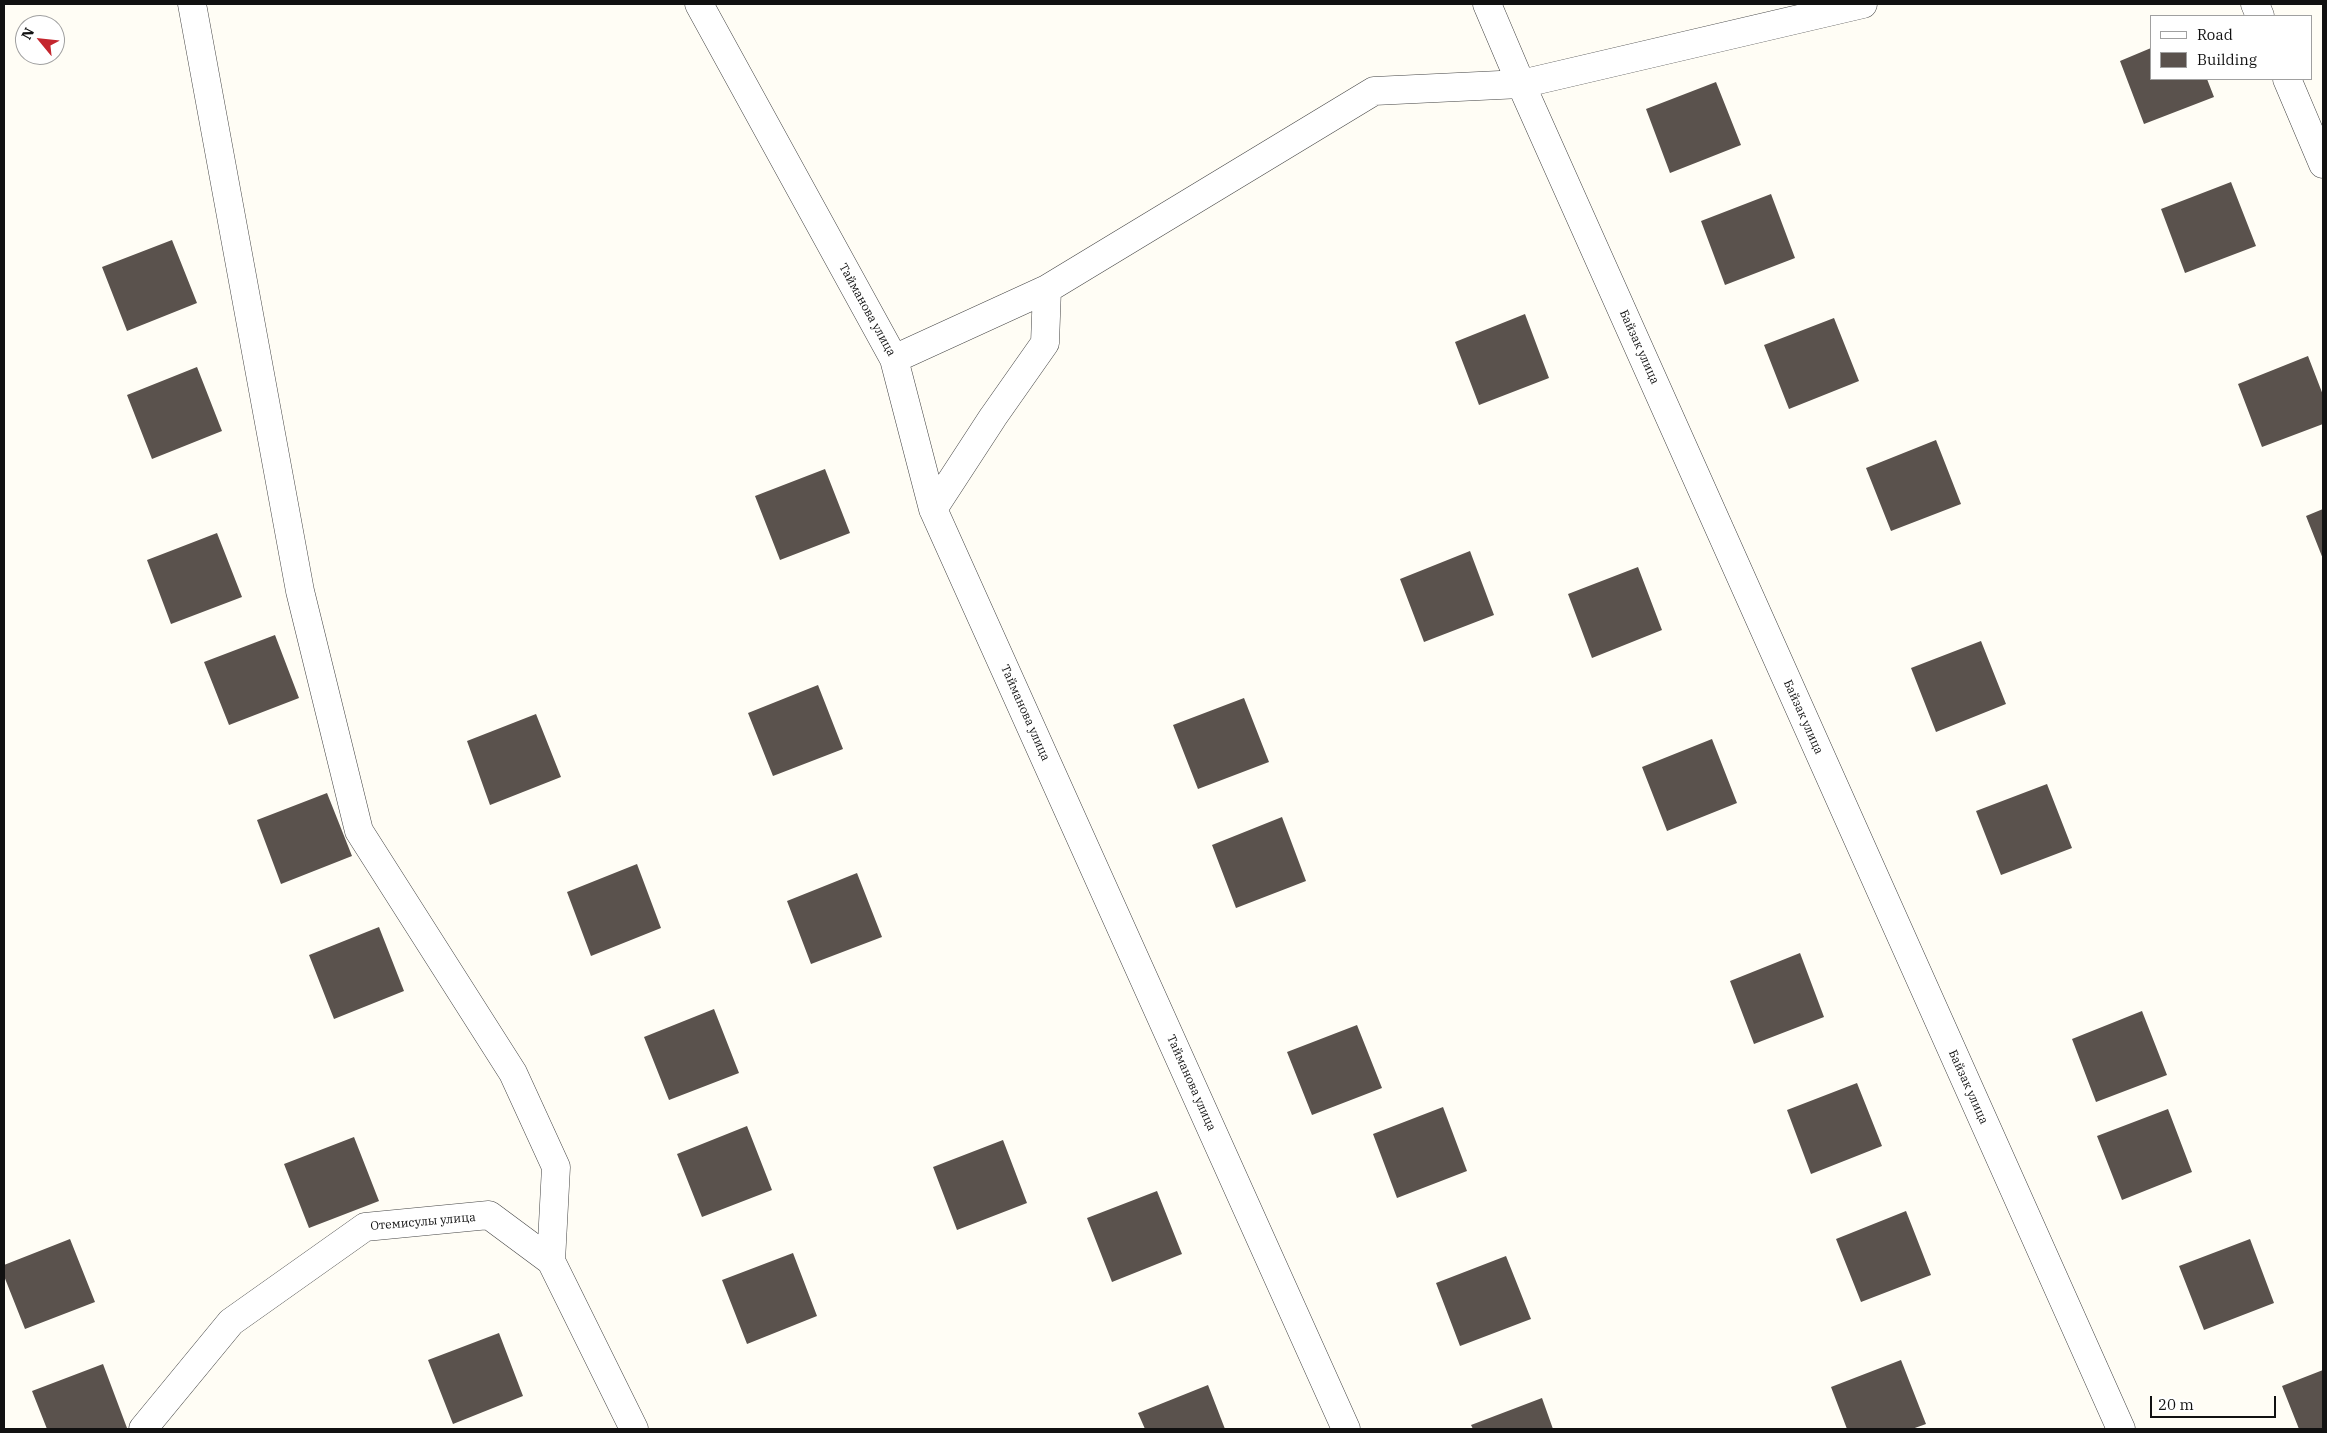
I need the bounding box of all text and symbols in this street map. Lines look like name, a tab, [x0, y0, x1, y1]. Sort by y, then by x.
north arrow	[15, 15, 65, 65]
legend	[2150, 15, 2312, 80]
text: N	[17, 24, 38, 43]
text: Road	[2197, 25, 2233, 44]
text: Building	[2197, 50, 2257, 69]
street label: Тайманова улица	[836, 261, 898, 359]
street label: Байзак улица	[1616, 308, 1662, 386]
street label: Тайманова улица	[997, 663, 1053, 763]
street label: Байзак улица	[1780, 678, 1826, 756]
street label: Тайманова улица	[1163, 1033, 1219, 1133]
street label: Байзак улица	[1945, 1048, 1991, 1126]
street label: Отемисулы улица	[370, 1210, 476, 1234]
scale bar	[2152, 1386, 2278, 1418]
text: 20 m	[2158, 1395, 2194, 1414]

